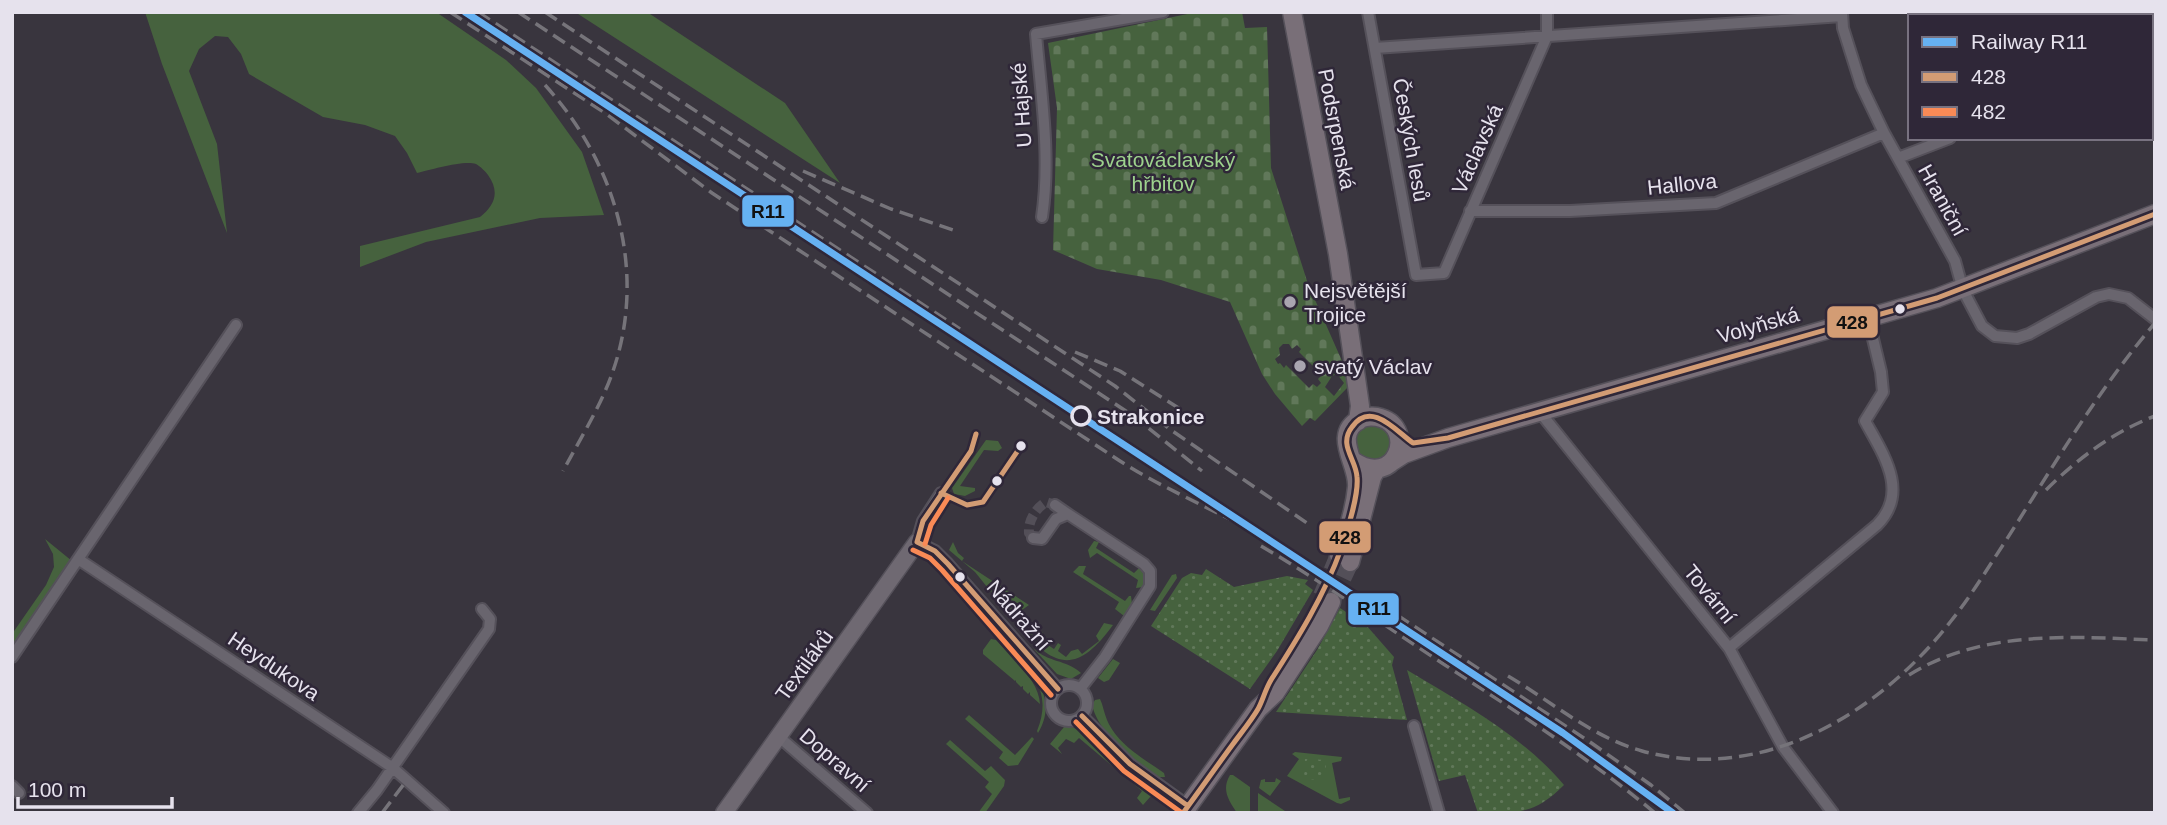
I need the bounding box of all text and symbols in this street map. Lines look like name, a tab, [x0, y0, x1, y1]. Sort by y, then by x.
legend	[1908, 14, 2153, 140]
text: Railway R11	[1971, 30, 2087, 53]
street label: U Hajské	[1007, 62, 1035, 148]
text: 428	[1971, 65, 2006, 88]
street label: Podsrpenská	[1314, 67, 1360, 192]
street label: Českých lesů	[1389, 77, 1433, 203]
street label: Václavská	[1447, 100, 1507, 197]
text: 482	[1971, 100, 2006, 123]
park label: Svatováclavský hřbitov	[1091, 148, 1236, 195]
street label: Hraniční	[1914, 160, 1972, 240]
street label: Hallova	[1646, 169, 1718, 199]
line badge: R11	[741, 194, 795, 228]
text: R11	[751, 201, 785, 222]
place label: Nejsvětější Trojice	[1304, 279, 1407, 326]
marker: Nejsvětější Trojice	[1282, 294, 1298, 310]
street label: Volyňská	[1714, 302, 1802, 348]
unlabelled marker	[1893, 302, 1907, 316]
line badge: 428	[1826, 305, 1879, 339]
text: 428	[1836, 312, 1868, 333]
place label: svatý Václav	[1314, 355, 1432, 378]
marker: svatý Václav	[1292, 358, 1308, 374]
place label: Strakonice	[1097, 405, 1204, 428]
marker: Strakonice	[1071, 406, 1091, 426]
unlabelled marker	[1014, 439, 1028, 453]
unlabelled marker	[990, 474, 1004, 488]
line badge: 428	[1318, 520, 1372, 554]
text: 428	[1329, 527, 1361, 548]
street label: Tovární	[1679, 560, 1741, 628]
unlabelled marker	[953, 570, 967, 584]
street label: Nádražní	[982, 575, 1056, 655]
line badge: R11	[1347, 592, 1400, 626]
text: R11	[1357, 598, 1391, 619]
street label: Textiláků	[771, 625, 837, 705]
street label: Heydukova	[224, 627, 324, 705]
street label: Dopravní	[795, 723, 875, 797]
scale bar	[18, 766, 172, 810]
text: 100 m	[28, 778, 86, 801]

